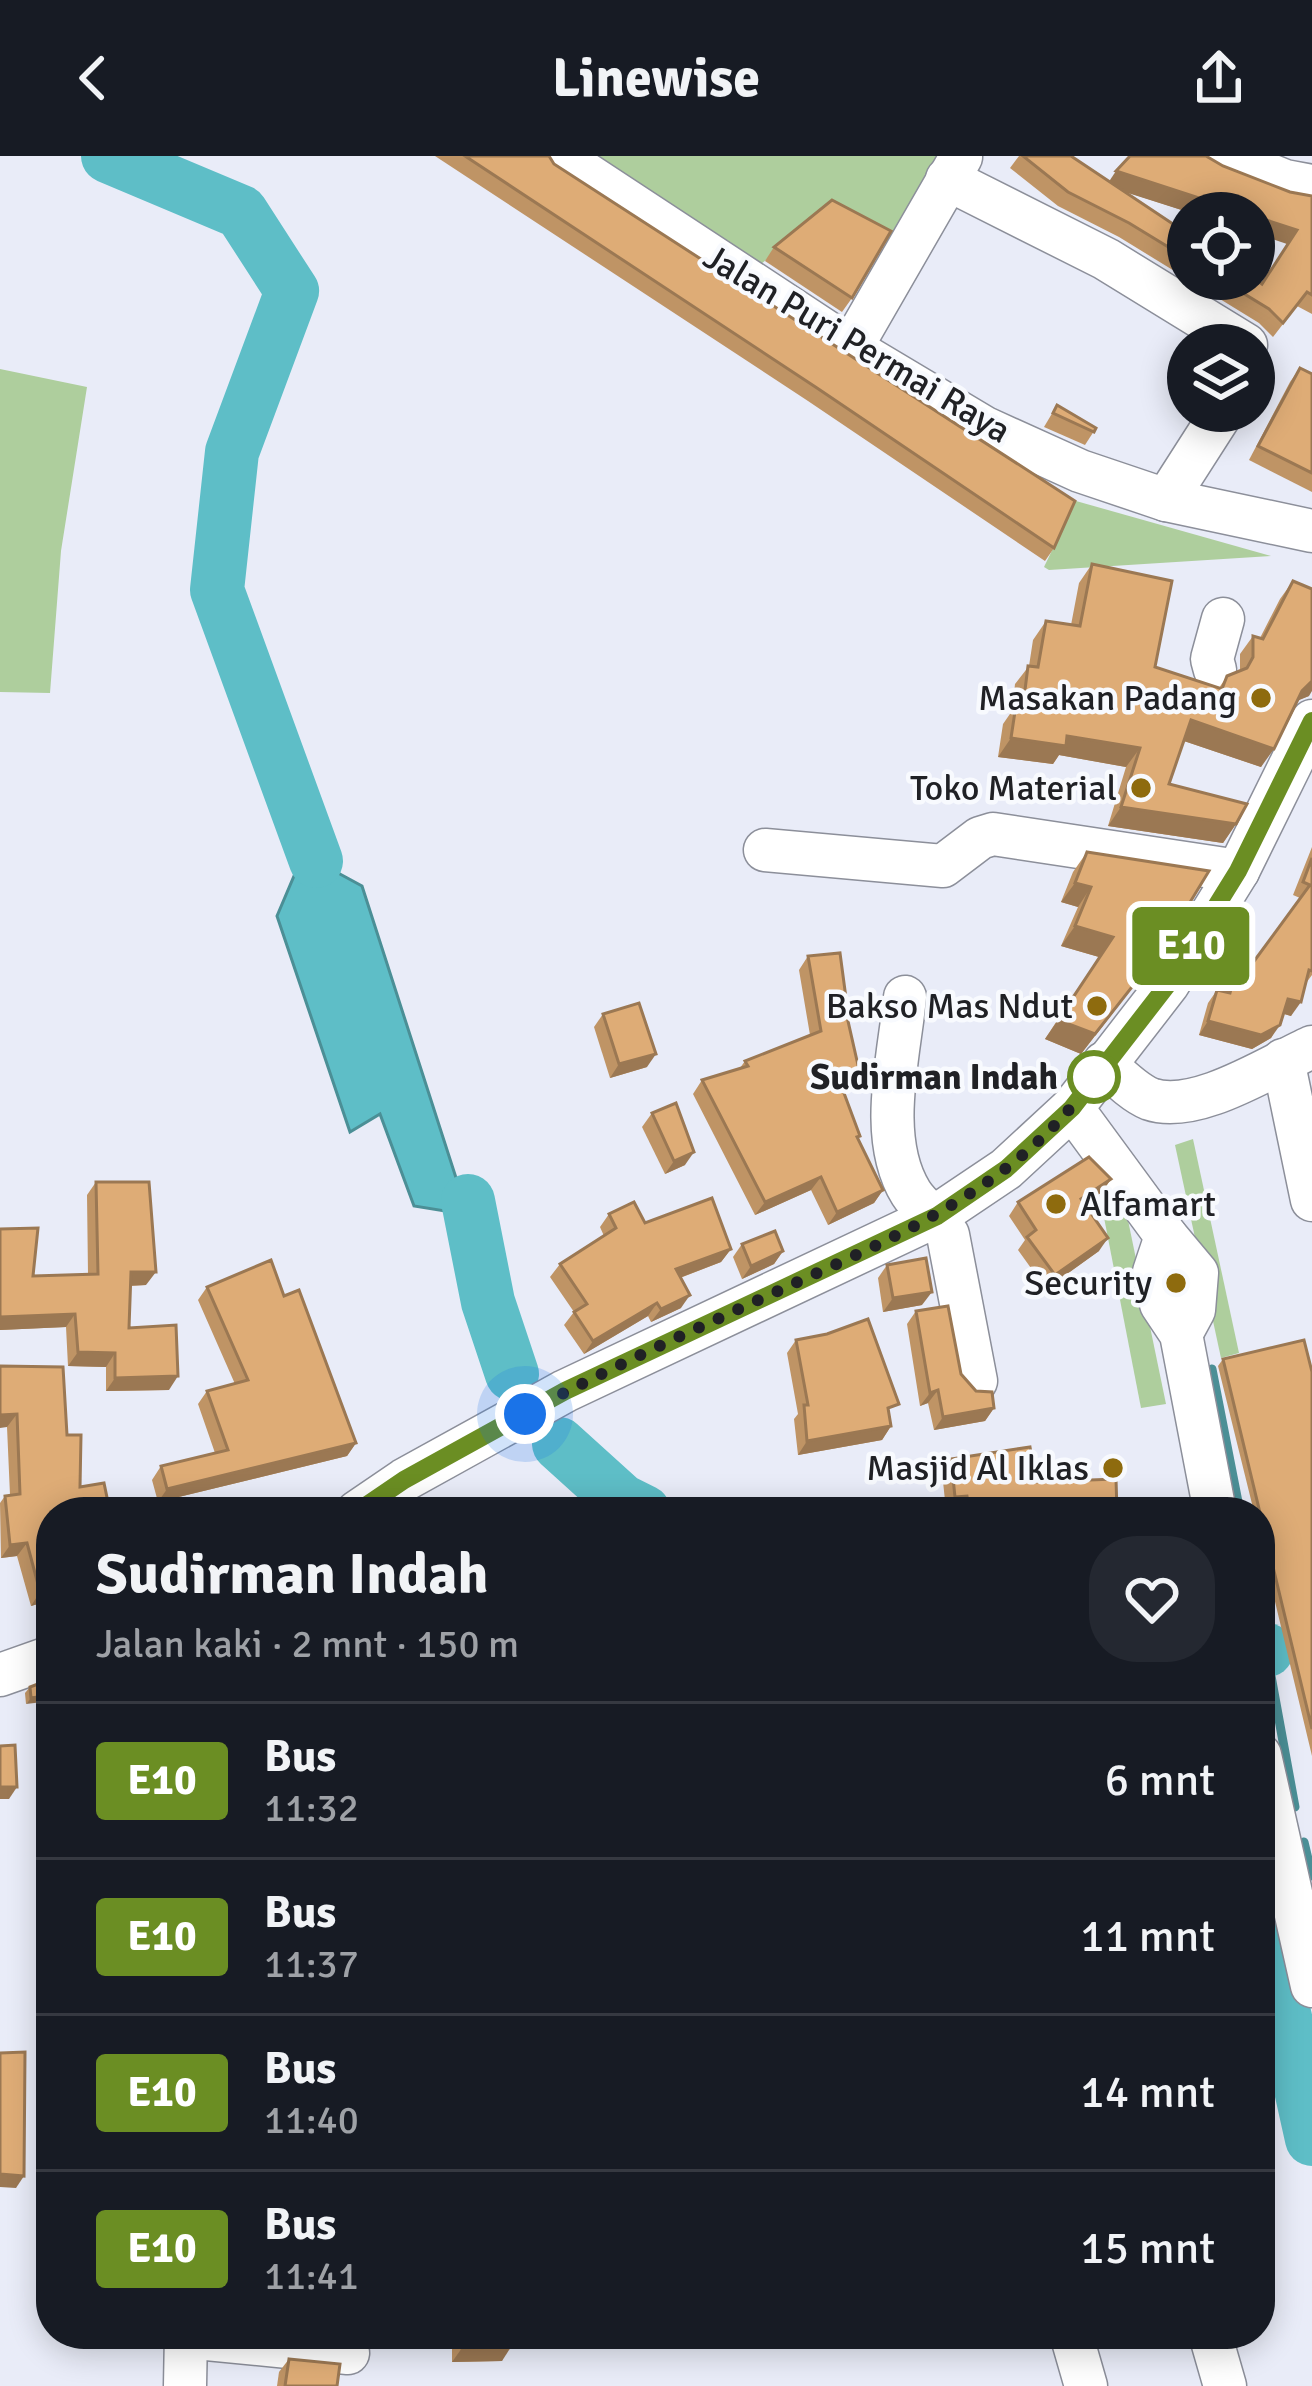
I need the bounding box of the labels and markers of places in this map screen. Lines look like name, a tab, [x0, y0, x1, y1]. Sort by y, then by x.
place label: Masakan Padang	[978, 676, 1237, 721]
marker: Masakan Padang	[1248, 685, 1274, 711]
place label: Toko Material	[910, 766, 1117, 811]
marker: Toko Material	[1128, 775, 1154, 801]
place label: Bakso Mas Ndut	[826, 984, 1073, 1029]
marker: Bakso Mas Ndut	[1084, 993, 1110, 1019]
marker: Sudirman Indah	[1069, 1052, 1119, 1102]
place label: Sudirman Indah	[810, 1055, 1058, 1100]
place label: Alfamart	[1080, 1182, 1216, 1227]
marker: Alfamart	[1043, 1191, 1069, 1217]
place label: Security	[1024, 1261, 1152, 1306]
marker: Security	[1163, 1270, 1189, 1296]
place label: Masjid Al Iklas	[866, 1446, 1089, 1491]
marker: Masjid Al Iklas	[1100, 1455, 1126, 1481]

